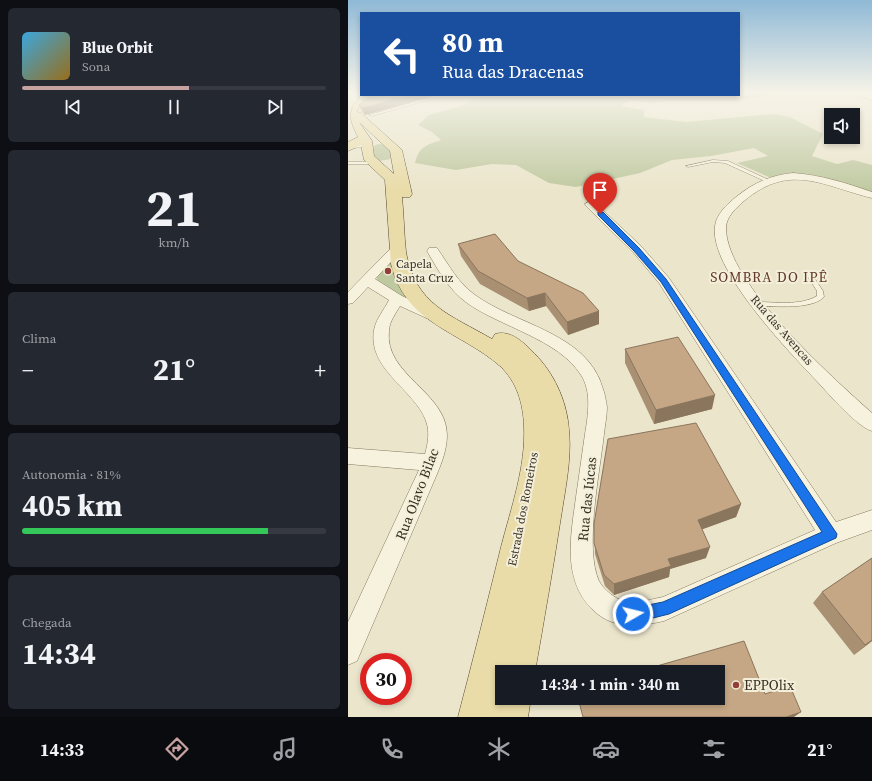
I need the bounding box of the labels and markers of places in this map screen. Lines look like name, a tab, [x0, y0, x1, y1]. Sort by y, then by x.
pin	[583, 173, 617, 214]
place label: Capela Santa Cruz	[396, 256, 454, 286]
marker: Capela Santa Cruz	[383, 266, 393, 276]
place label: EPPOlix	[744, 675, 795, 695]
marker: EPPOlix	[731, 680, 741, 690]

